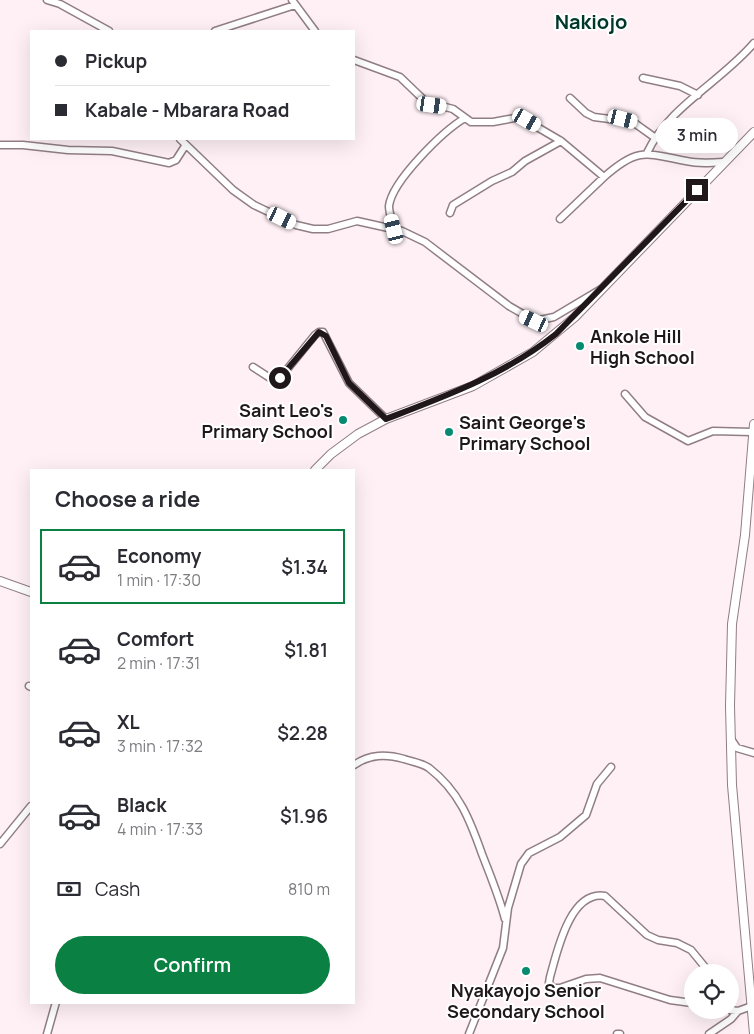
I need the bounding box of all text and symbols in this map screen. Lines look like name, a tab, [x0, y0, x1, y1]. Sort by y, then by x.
district label: Nakiojo	[555, 8, 627, 35]
text: Pickup	[85, 48, 147, 74]
car	[416, 95, 447, 115]
text: Kabale - Mbarara Road	[85, 97, 289, 123]
car	[510, 106, 543, 134]
car	[606, 108, 639, 130]
callout: 3 min	[656, 118, 738, 152]
text: 3 min	[677, 124, 717, 146]
route end	[686, 179, 708, 201]
car	[265, 205, 298, 231]
car	[383, 213, 404, 245]
car	[517, 308, 550, 334]
place label: Ankole Hill High School	[590, 324, 695, 369]
marker: Ankole Hill High School	[574, 340, 586, 352]
route start	[269, 367, 291, 389]
place label: Saint Leo's Primary School	[201, 398, 333, 443]
place label: Saint George's Primary School	[459, 410, 591, 455]
marker: Saint Leo's Primary School	[337, 414, 349, 426]
marker: Saint George's Primary School	[443, 426, 455, 438]
text: Choose a ride	[55, 484, 200, 514]
text: Economy	[117, 543, 201, 569]
icon: car	[57, 544, 102, 589]
text: $1.34	[281, 554, 328, 580]
text: 1 min · 17:30	[117, 569, 201, 591]
text: Comfort	[117, 626, 194, 652]
icon: car	[57, 627, 102, 672]
text: $1.81	[284, 637, 328, 663]
text: 2 min · 17:31	[117, 652, 200, 674]
text: XL	[117, 709, 140, 735]
icon: car	[57, 710, 102, 755]
text: $2.28	[277, 720, 328, 746]
text: 3 min · 17:32	[117, 735, 203, 757]
text: Black	[117, 792, 166, 818]
icon: car	[57, 793, 102, 838]
text: $1.96	[280, 803, 328, 829]
text: 4 min · 17:33	[117, 818, 203, 840]
icon: cash	[55, 875, 83, 903]
text: Cash	[95, 876, 140, 902]
text: 810 m	[288, 878, 330, 900]
button: Confirm	[55, 936, 330, 994]
map controls	[684, 964, 739, 1019]
button: locate	[684, 964, 739, 1019]
marker: Nyakayojo Senior Secondary School	[520, 965, 532, 977]
place label: Nyakayojo Senior Secondary School	[447, 978, 605, 1023]

